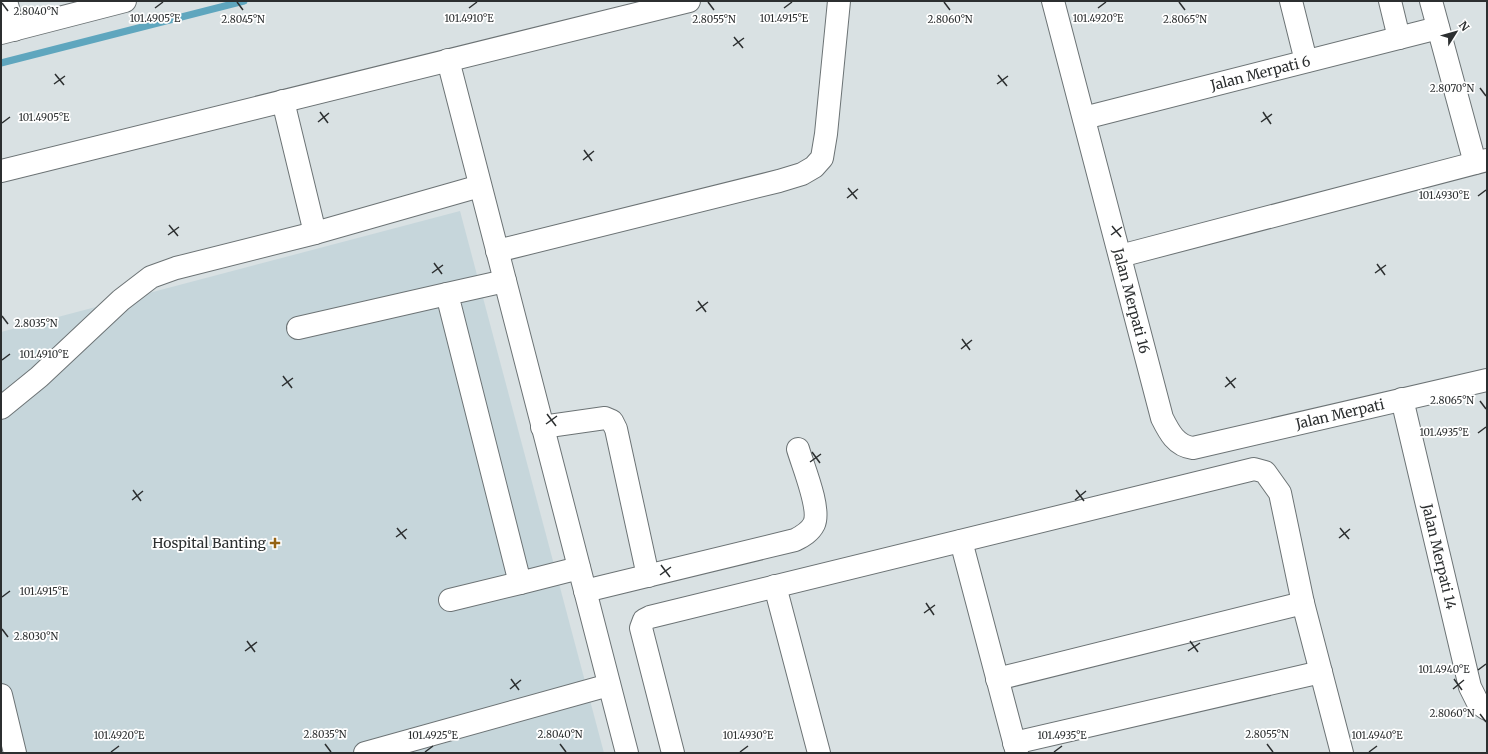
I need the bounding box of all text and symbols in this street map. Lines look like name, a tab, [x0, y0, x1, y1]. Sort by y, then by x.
text: 2.8040°N	[13, 5, 59, 18]
text: 101.4905°E	[130, 12, 181, 25]
text: 101.4910°E	[444, 12, 494, 25]
text: 101.4915°E	[760, 12, 809, 25]
text: 101.4920°E	[1073, 12, 1124, 25]
north arrow	[1436, 12, 1476, 52]
text: 2.8045°N	[221, 13, 265, 26]
text: 2.8055°N	[692, 13, 736, 26]
text: 2.8060°N	[927, 13, 973, 26]
text: 2.8065°N	[1163, 13, 1207, 26]
text: N	[1456, 18, 1472, 34]
street label: Jalan Merpati 6	[1208, 52, 1312, 95]
text: 2.8070°N	[1430, 82, 1474, 95]
text: 101.4905°E	[19, 111, 70, 124]
text: 101.4930°E	[1419, 189, 1470, 202]
street label: Jalan Merpati 16	[1109, 245, 1154, 356]
text: 2.8035°N	[14, 317, 58, 330]
text: 101.4910°E	[19, 348, 69, 361]
text: 2.8065°N	[1430, 394, 1474, 407]
street label: Jalan Merpati	[1293, 395, 1386, 433]
text: 101.4935°E	[1419, 426, 1469, 439]
street label: Jalan Merpati 14	[1418, 501, 1460, 612]
place label: Hospital Banting	[152, 534, 267, 552]
marker: Hospital Banting	[269, 537, 281, 549]
text: 101.4915°E	[20, 585, 69, 598]
text: 2.8030°N	[14, 630, 58, 643]
text: 101.4940°E	[1418, 663, 1470, 676]
text: 2.8060°N	[1429, 707, 1475, 720]
text: 2.8035°N	[303, 728, 347, 741]
text: 2.8040°N	[537, 728, 583, 741]
text: 2.8055°N	[1245, 728, 1289, 741]
text: 101.4920°E	[94, 729, 145, 742]
text: 101.4925°E	[408, 729, 459, 742]
text: 101.4930°E	[723, 729, 774, 742]
text: 101.4935°E	[1037, 729, 1087, 742]
text: 101.4940°E	[1351, 729, 1403, 742]

